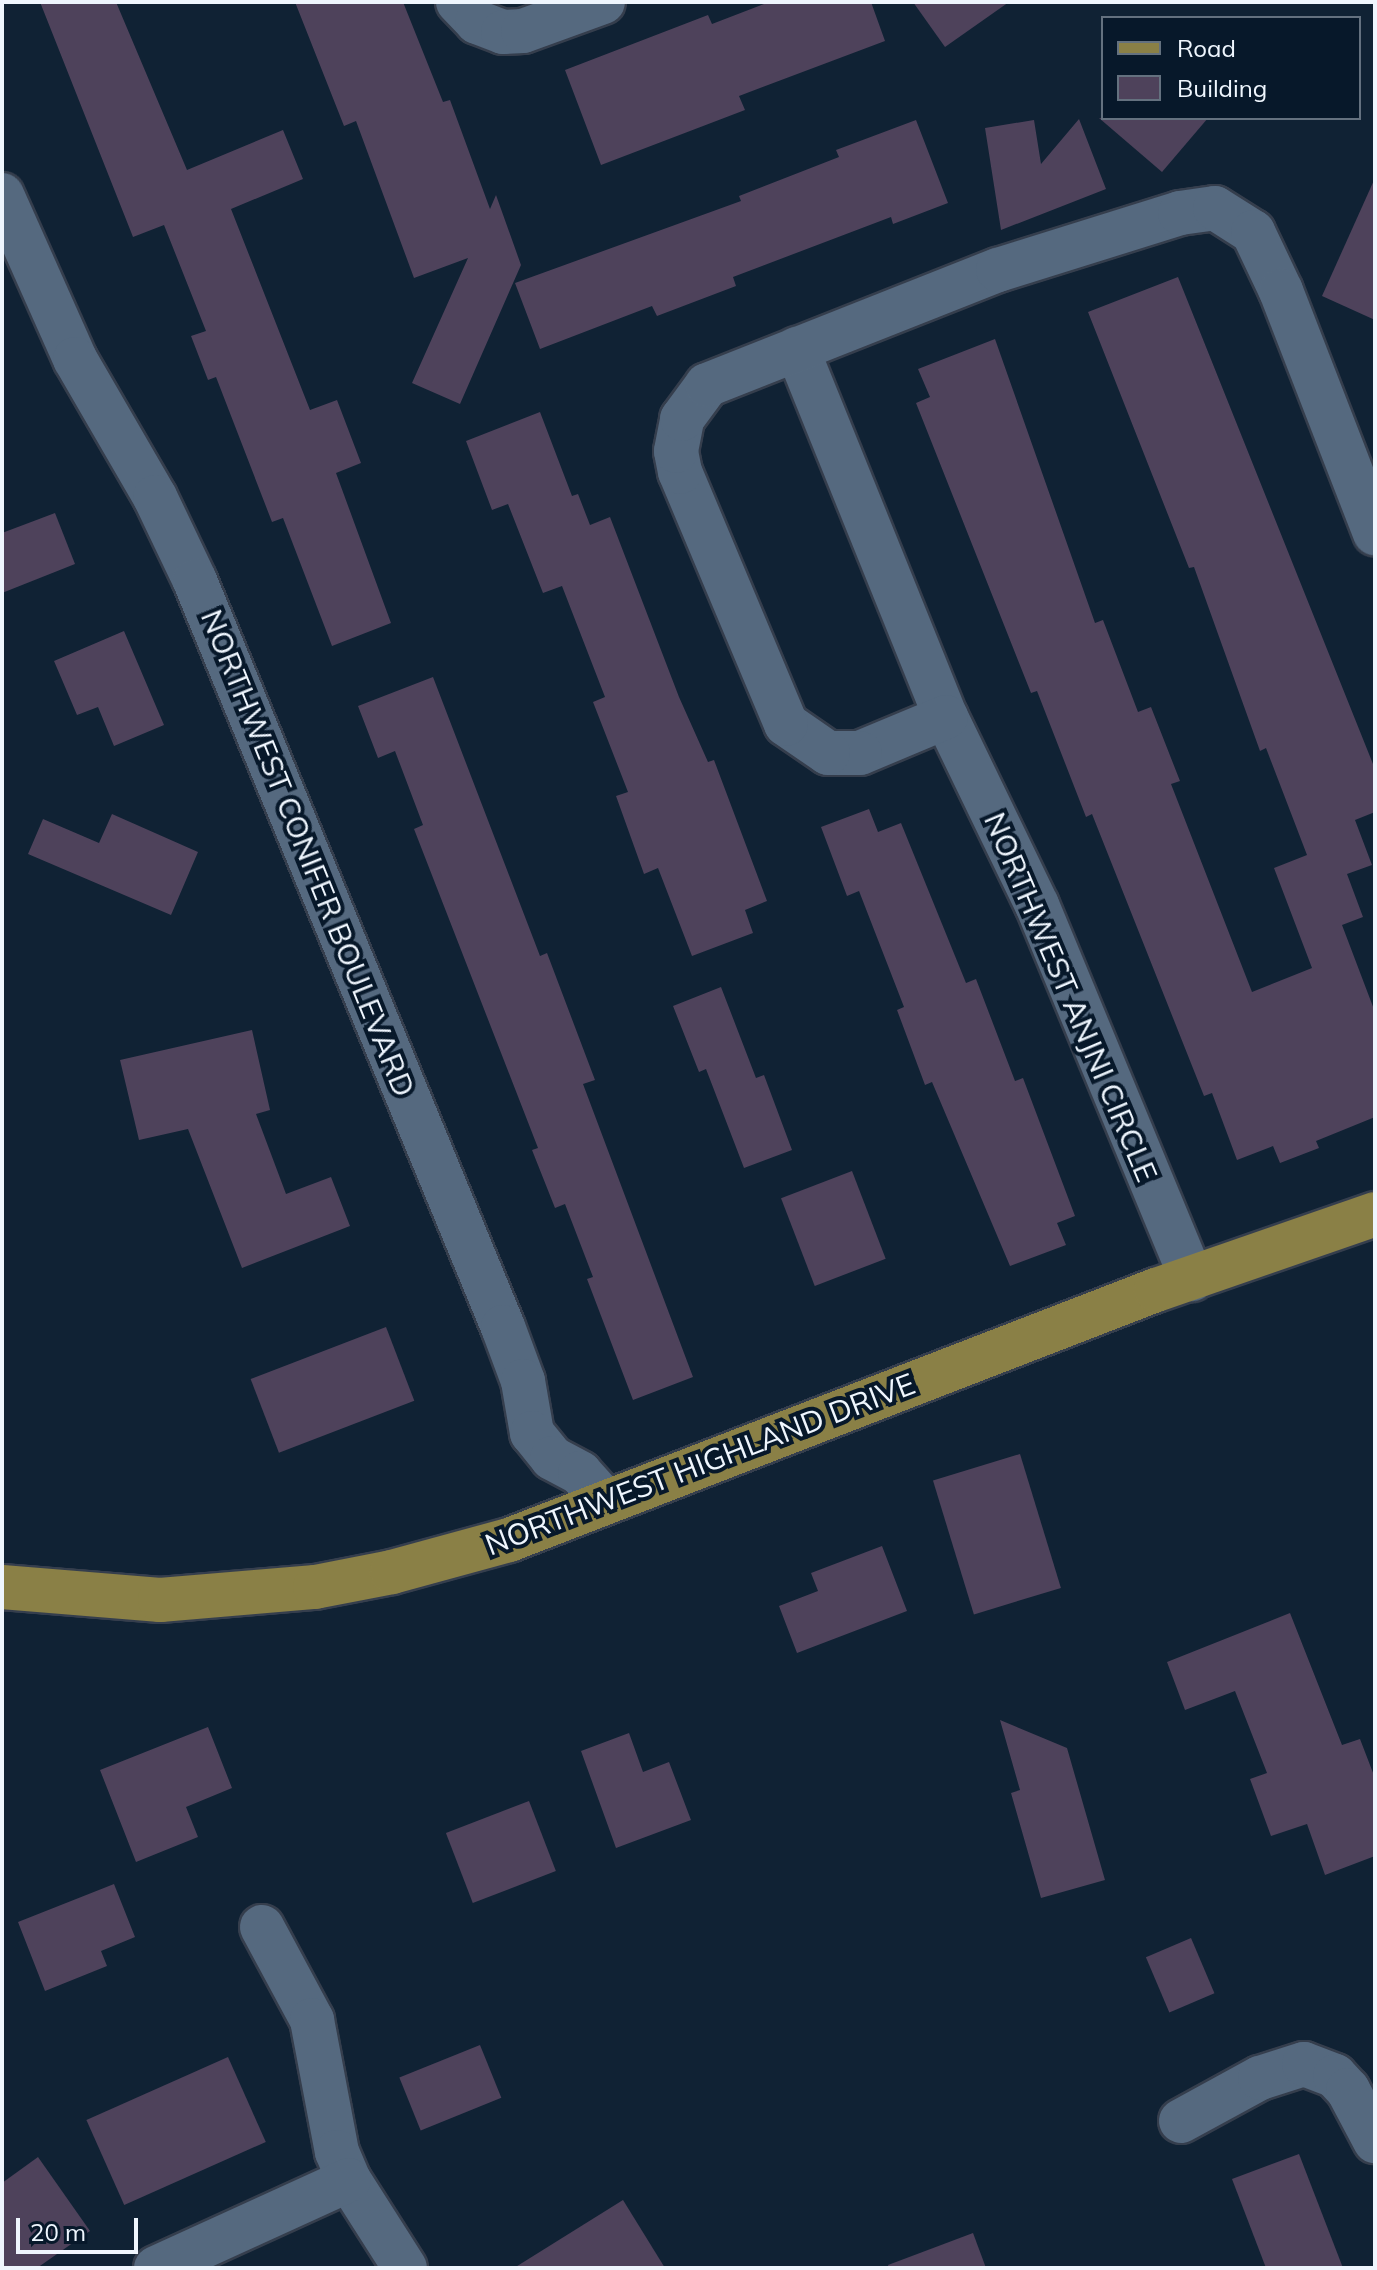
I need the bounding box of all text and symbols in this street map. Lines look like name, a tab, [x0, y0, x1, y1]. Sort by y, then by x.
legend	[1101, 16, 1361, 120]
text: Road	[1177, 33, 1236, 63]
text: Building	[1177, 73, 1267, 103]
street label: NORTHWEST CONIFER BOULEVARD	[194, 604, 422, 1102]
street label: NORTHWEST ANJNI CIRCLE	[977, 807, 1165, 1187]
street label: NORTHWEST HIGHLAND DRIVE	[480, 1365, 920, 1563]
scale bar	[20, 2202, 142, 2252]
text: 20 m	[30, 2217, 86, 2247]

